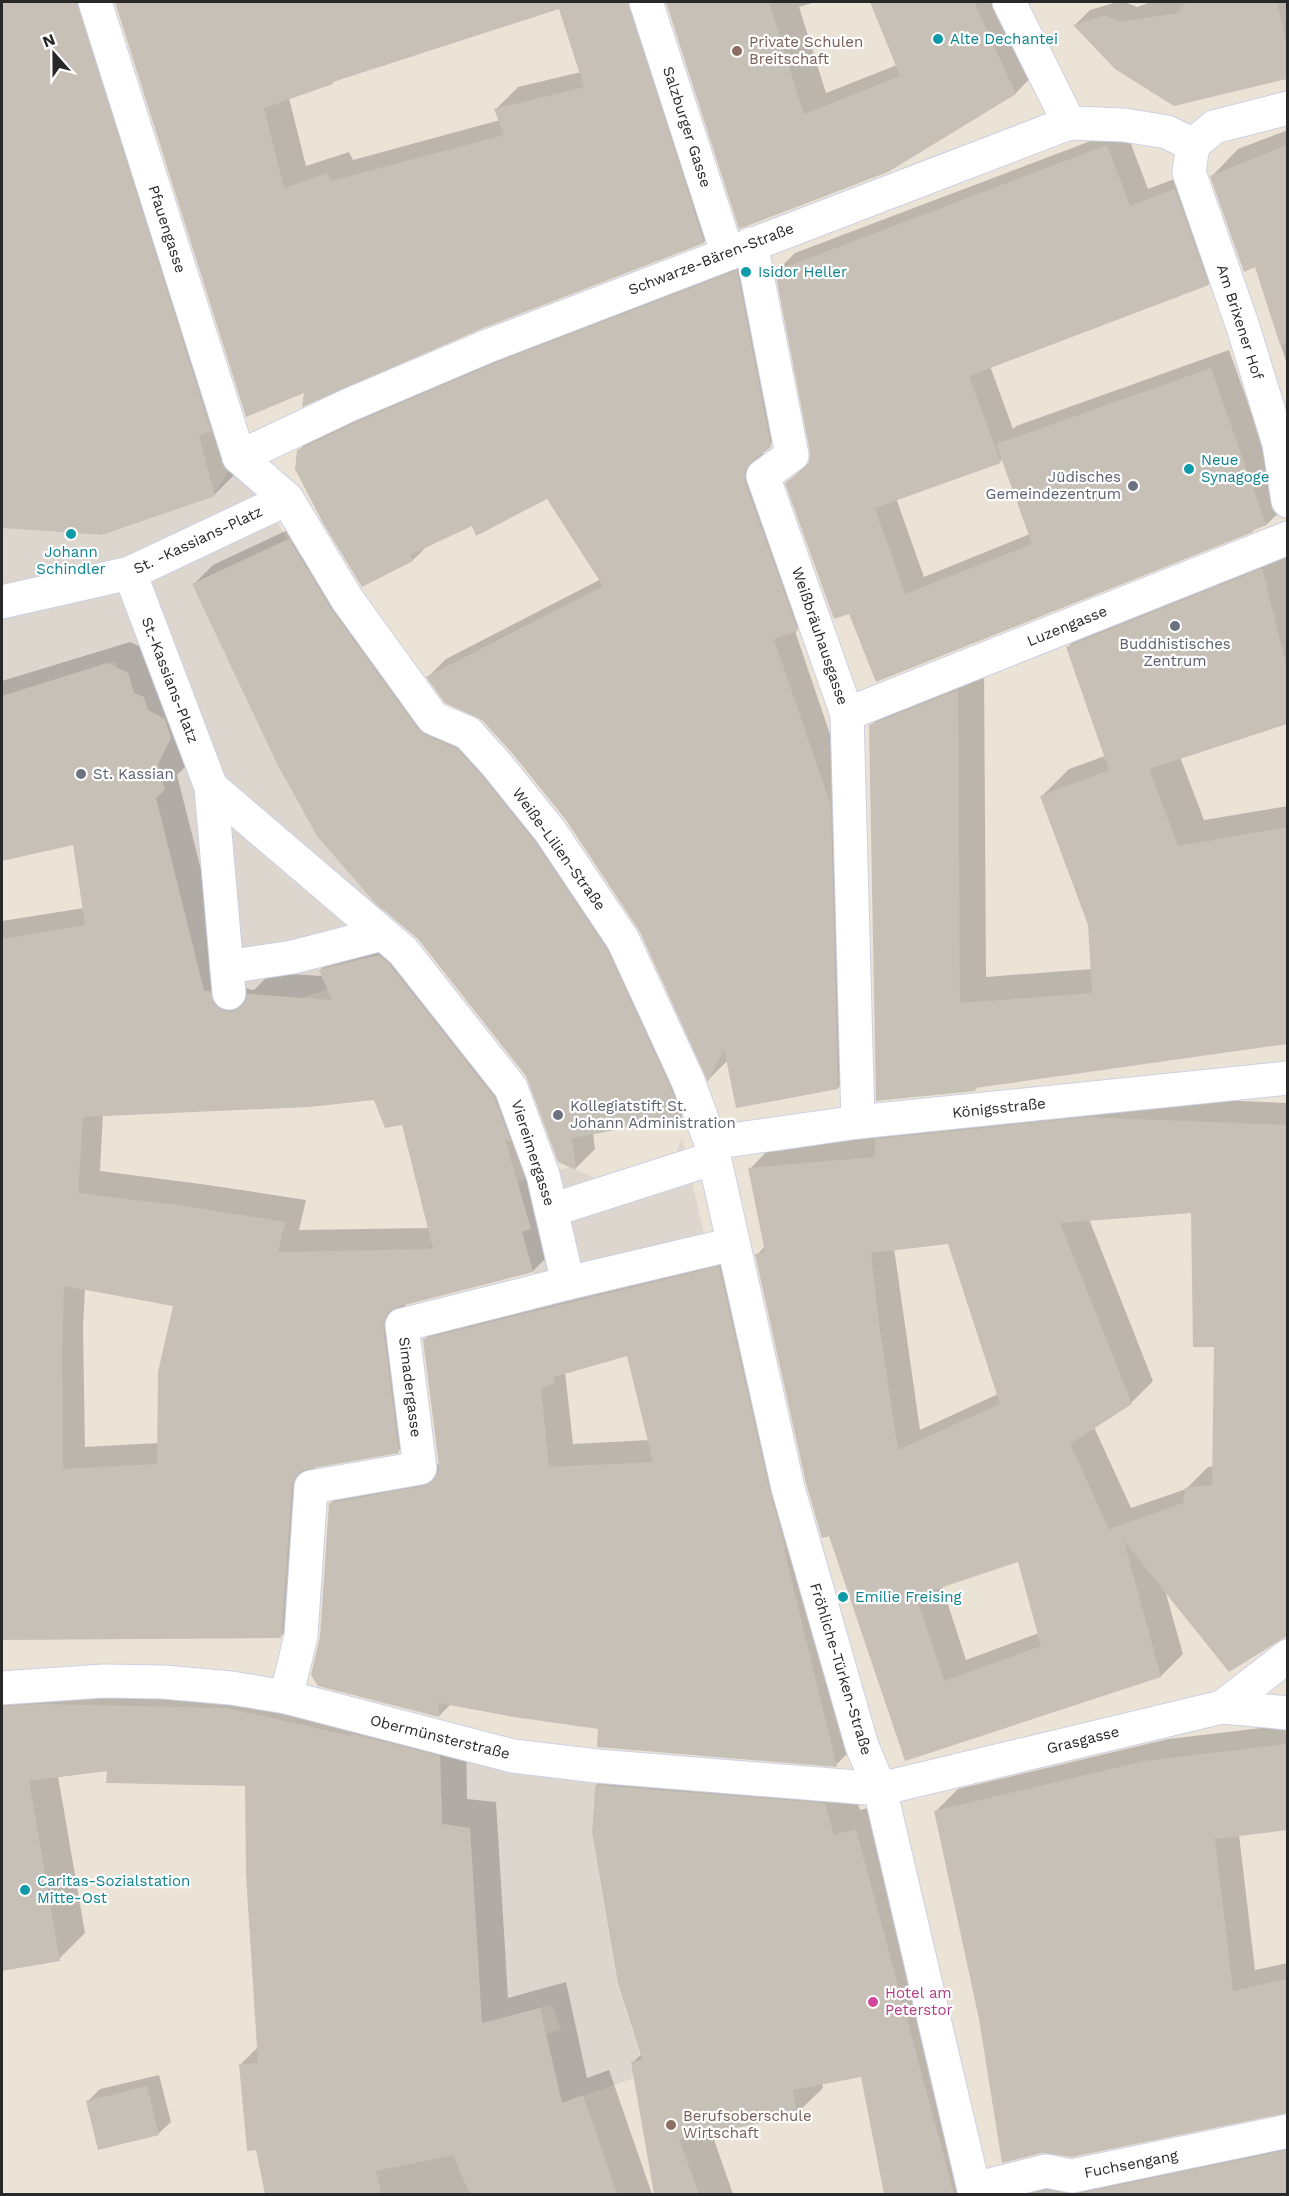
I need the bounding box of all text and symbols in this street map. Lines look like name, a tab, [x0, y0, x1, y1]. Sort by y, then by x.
north arrow	[24, 24, 84, 84]
text: N	[40, 29, 58, 51]
place label: Alte Dechantei	[950, 30, 1058, 48]
marker: Alte Dechantei	[931, 32, 945, 46]
place label: Private Schulen Breitschaft	[749, 33, 863, 68]
marker: Private Schulen Breitschaft	[730, 44, 744, 58]
street label: Salzburger Gasse	[659, 64, 715, 190]
street label: Pfauengasse	[144, 183, 190, 275]
street label: Schwarze-Bären-Straße	[626, 219, 796, 299]
street label: Am Brixener Hof	[1213, 262, 1267, 382]
place label: Isidor Heller	[758, 263, 847, 281]
marker: Isidor Heller	[739, 265, 753, 279]
place label: Neue Synagoge	[1201, 451, 1269, 486]
marker: Neue Synagoge	[1182, 462, 1196, 476]
place label: Jüdisches Gemeindezentrum	[986, 468, 1121, 503]
marker: Jüdisches Gemeindezentrum	[1126, 479, 1140, 493]
street label: St. -Kassians-Platz	[131, 502, 265, 578]
marker: Johann Schindler	[64, 527, 78, 541]
place label: Johann Schindler	[36, 543, 106, 578]
street label: Weißbräuhausgasse	[788, 565, 852, 707]
street label: Luzengasse	[1024, 602, 1110, 650]
street label: St.-Kassians-Platz	[138, 614, 202, 746]
marker: Buddhistisches Zentrum	[1168, 619, 1182, 633]
place label: Buddhistisches Zentrum	[1119, 635, 1231, 670]
place label: St. Kassian	[93, 765, 174, 783]
marker: St. Kassian	[74, 767, 88, 781]
street label: Weiße-Lilien-Straße	[508, 784, 610, 914]
street label: Königsstraße	[951, 1094, 1047, 1122]
place label: Kollegiatstift St. Johann Administration	[570, 1097, 736, 1132]
street label: Viereimergasse	[507, 1098, 559, 1208]
marker: Kollegiatstift St. Johann Administration	[551, 1108, 565, 1122]
street label: Simadergasse	[395, 1336, 425, 1438]
street label: Fröhliche-Türken-Straße	[806, 1581, 876, 1757]
place label: Emilie Freising	[855, 1588, 961, 1606]
marker: Emilie Freising	[836, 1590, 850, 1604]
street label: Obermünsterstraße	[368, 1711, 512, 1763]
street label: Grasgasse	[1045, 1722, 1121, 1758]
place label: Caritas-Sozialstation Mitte-Ost	[37, 1872, 190, 1907]
marker: Caritas-Sozialstation Mitte-Ost	[18, 1883, 32, 1897]
place label: Hotel am Peterstor	[885, 1984, 953, 2019]
marker: Hotel am Peterstor	[866, 1995, 880, 2009]
place label: Berufsoberschule Wirtschaft	[683, 2107, 812, 2142]
marker: Berufsoberschule Wirtschaft	[664, 2118, 678, 2132]
street label: Fuchsengang	[1083, 2146, 1179, 2182]

